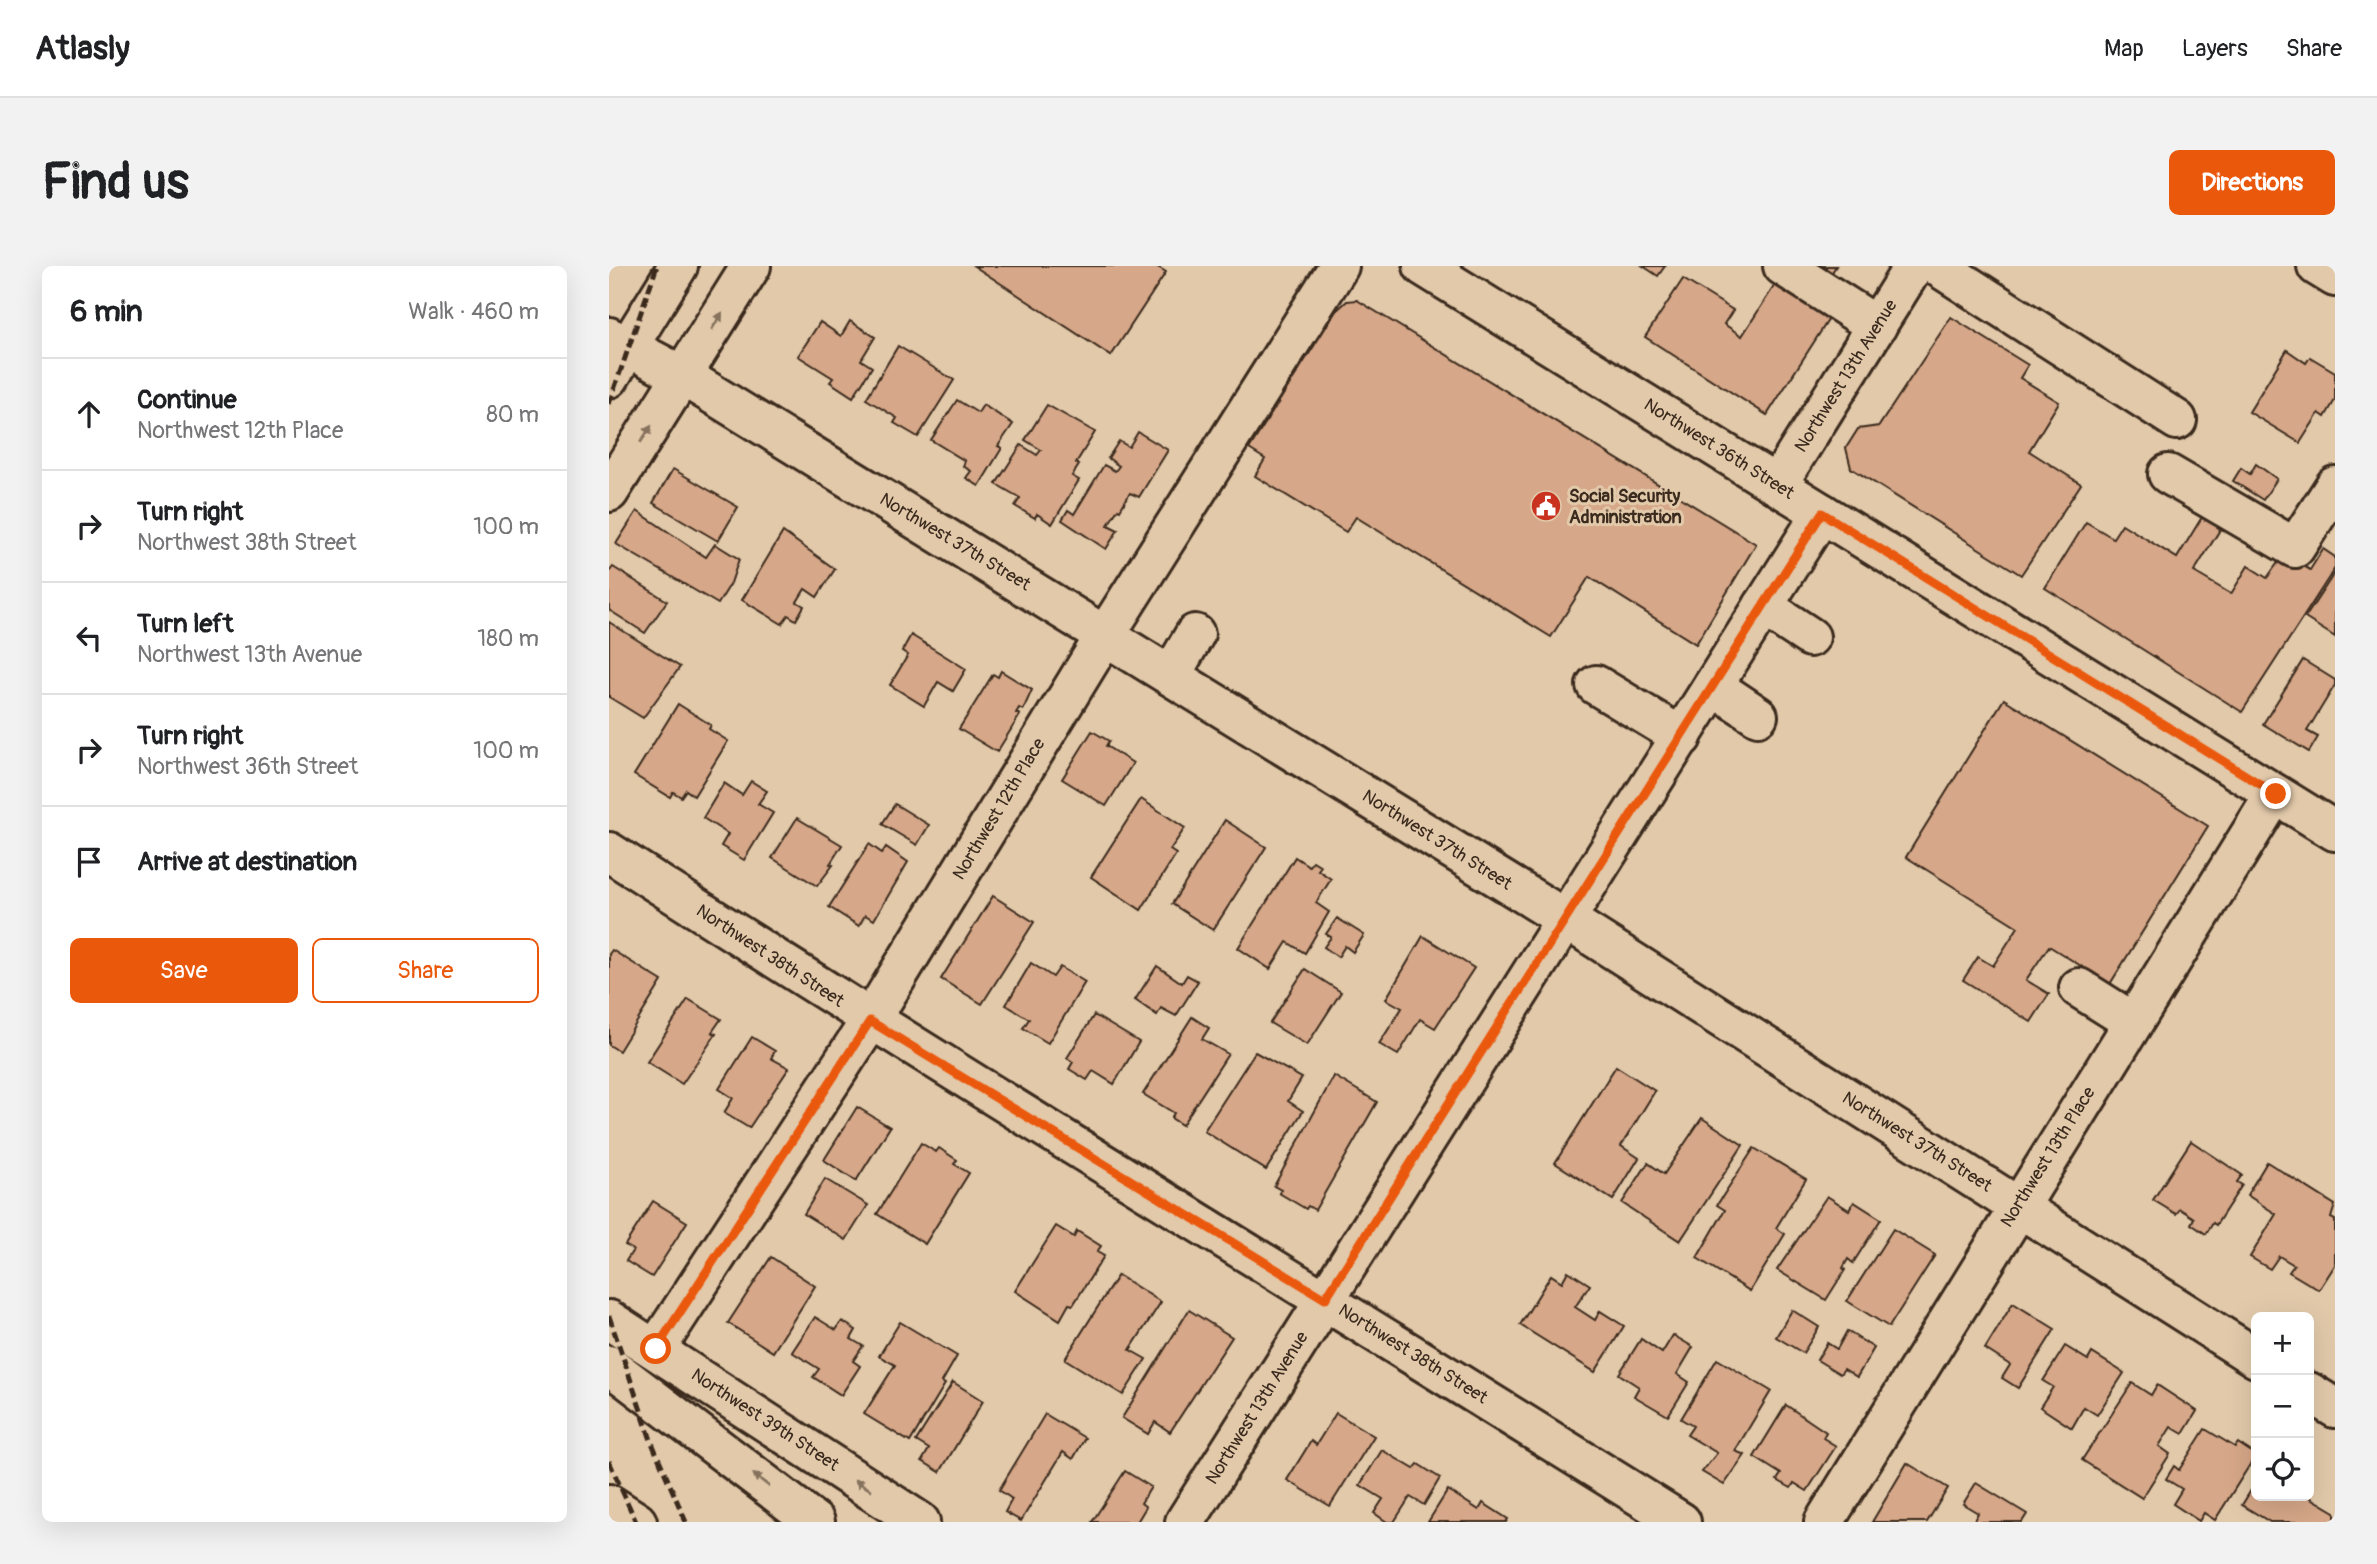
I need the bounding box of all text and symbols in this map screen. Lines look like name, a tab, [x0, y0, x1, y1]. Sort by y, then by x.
text: Atlasly	[35, 28, 130, 69]
text: Map	[2104, 34, 2144, 63]
text: Layers	[2182, 34, 2248, 63]
text: Share	[2286, 34, 2342, 63]
button: Directions	[2169, 150, 2335, 215]
text: Find us	[42, 152, 189, 213]
text: 6 min	[70, 293, 143, 330]
street label: Northwest 13th Avenue	[1790, 295, 1903, 457]
text: Walk · 460 m	[408, 297, 539, 326]
one-way arrow	[710, 312, 723, 331]
text: Continue	[137, 384, 237, 416]
street label: Northwest 36th Street	[1639, 393, 1799, 505]
icon: ahead	[70, 395, 108, 433]
text: 80 m	[486, 400, 539, 429]
text: Northwest 12th Place	[137, 416, 343, 445]
one-way arrow	[639, 425, 652, 444]
place label: Social Security Administration	[1569, 485, 1682, 529]
street label: Northwest 37th Street	[875, 488, 1035, 597]
public building icon: Social Security Administration	[1529, 489, 1563, 523]
text: Turn right	[137, 496, 243, 528]
icon: right	[70, 507, 108, 545]
text: 100 m	[473, 512, 539, 541]
text: Northwest 38th Street	[137, 528, 356, 557]
text: Turn left	[137, 608, 233, 640]
icon: left	[70, 619, 108, 657]
text: 180 m	[477, 624, 539, 653]
text: Northwest 13th Avenue	[137, 640, 362, 669]
text: Turn right	[137, 720, 243, 752]
icon: right	[70, 731, 108, 769]
street label: Northwest 12th Place	[948, 734, 1051, 884]
text: 100 m	[473, 736, 539, 765]
text: Northwest 36th Street	[137, 752, 358, 781]
route end	[2260, 778, 2291, 809]
street label: Northwest 37th Street	[1358, 785, 1517, 896]
icon: arrive	[70, 843, 108, 881]
text: Arrive at destination	[137, 846, 357, 878]
street label: Northwest 38th Street	[692, 900, 849, 1013]
button: Save	[70, 938, 298, 1003]
button: Share	[312, 938, 539, 1003]
street label: Northwest 13th Place	[1995, 1082, 2101, 1232]
street label: Northwest 37th Street	[1838, 1087, 1997, 1198]
street label: Northwest 38th Street	[1334, 1299, 1493, 1410]
map controls	[2251, 1312, 2314, 1501]
button: +	[2251, 1312, 2314, 1375]
street label: Northwest 13th Avenue	[1201, 1327, 1314, 1489]
route start	[640, 1333, 671, 1364]
street label: Northwest 39th Street	[687, 1364, 844, 1477]
button: −	[2251, 1375, 2314, 1438]
button: locate	[2251, 1438, 2314, 1501]
one-way arrow	[753, 1473, 771, 1488]
one-way arrow	[853, 1478, 872, 1491]

